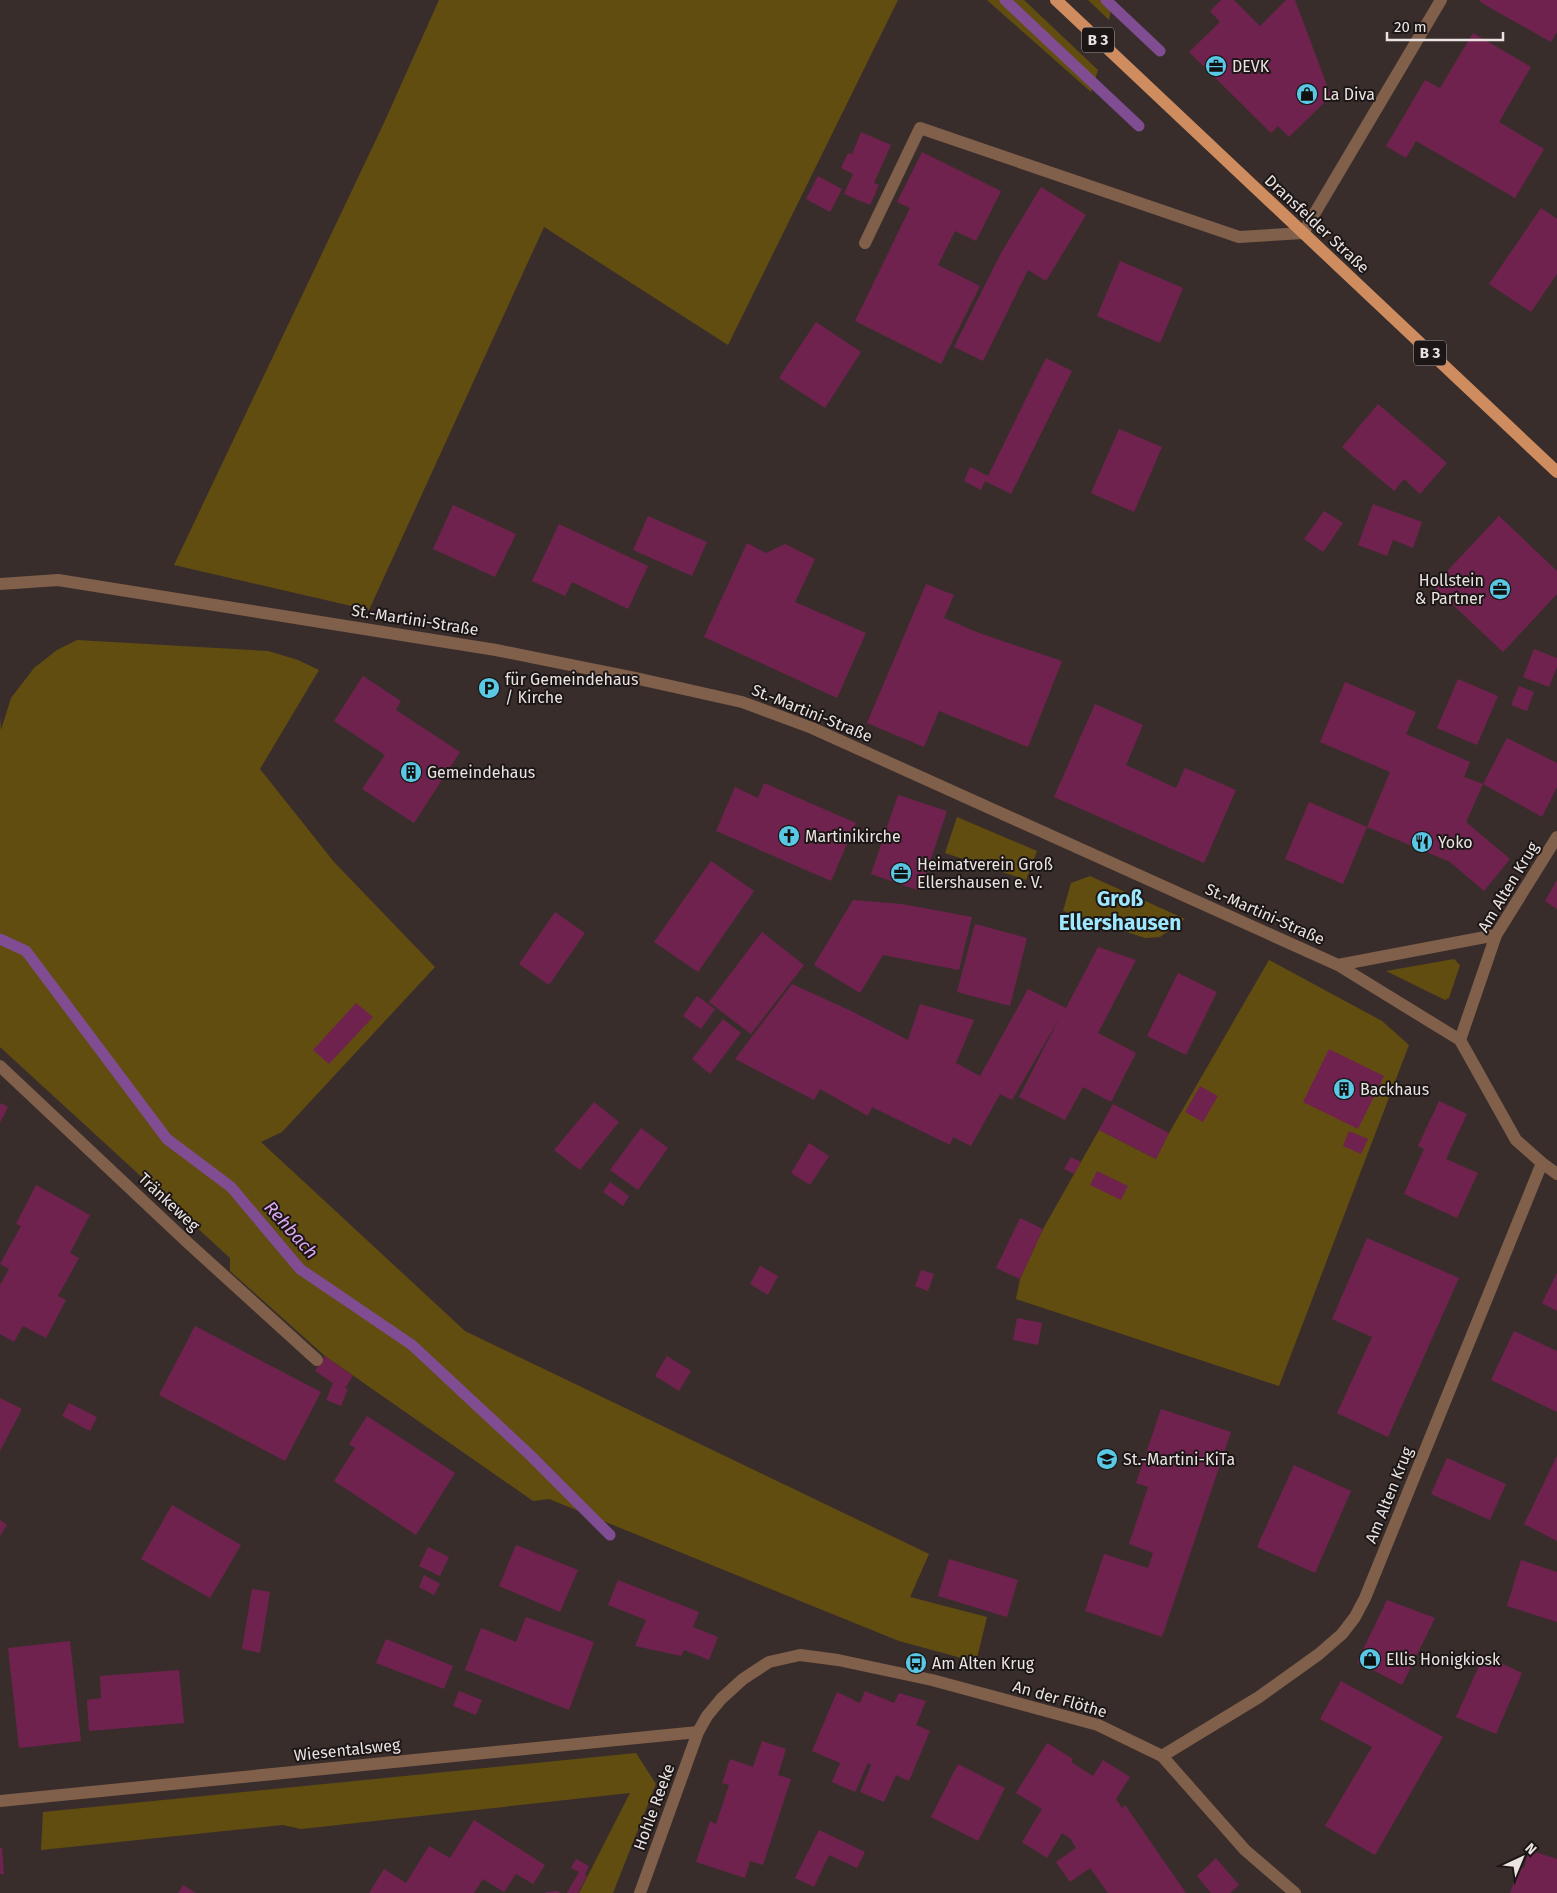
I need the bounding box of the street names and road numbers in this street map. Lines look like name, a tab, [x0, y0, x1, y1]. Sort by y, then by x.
road number: B 3	[1082, 28, 1114, 52]
street label: Dransfelder Straße	[1261, 171, 1373, 277]
road number: B 3	[1414, 340, 1446, 366]
street label: St.-Martini-Straße	[350, 601, 480, 639]
street label: St.-Martini-Straße	[749, 680, 875, 746]
street label: Am Alten Krug	[1474, 838, 1543, 936]
street label: St.-Martini-Straße	[1202, 879, 1328, 949]
street label: Tränkeweg	[134, 1169, 204, 1236]
street label: Am Alten Krug	[1361, 1443, 1417, 1546]
street label: An der Flöthe	[1011, 1676, 1109, 1722]
street label: Wiesentalsweg	[293, 1735, 402, 1765]
street label: Hohle Reeke	[630, 1761, 678, 1853]

